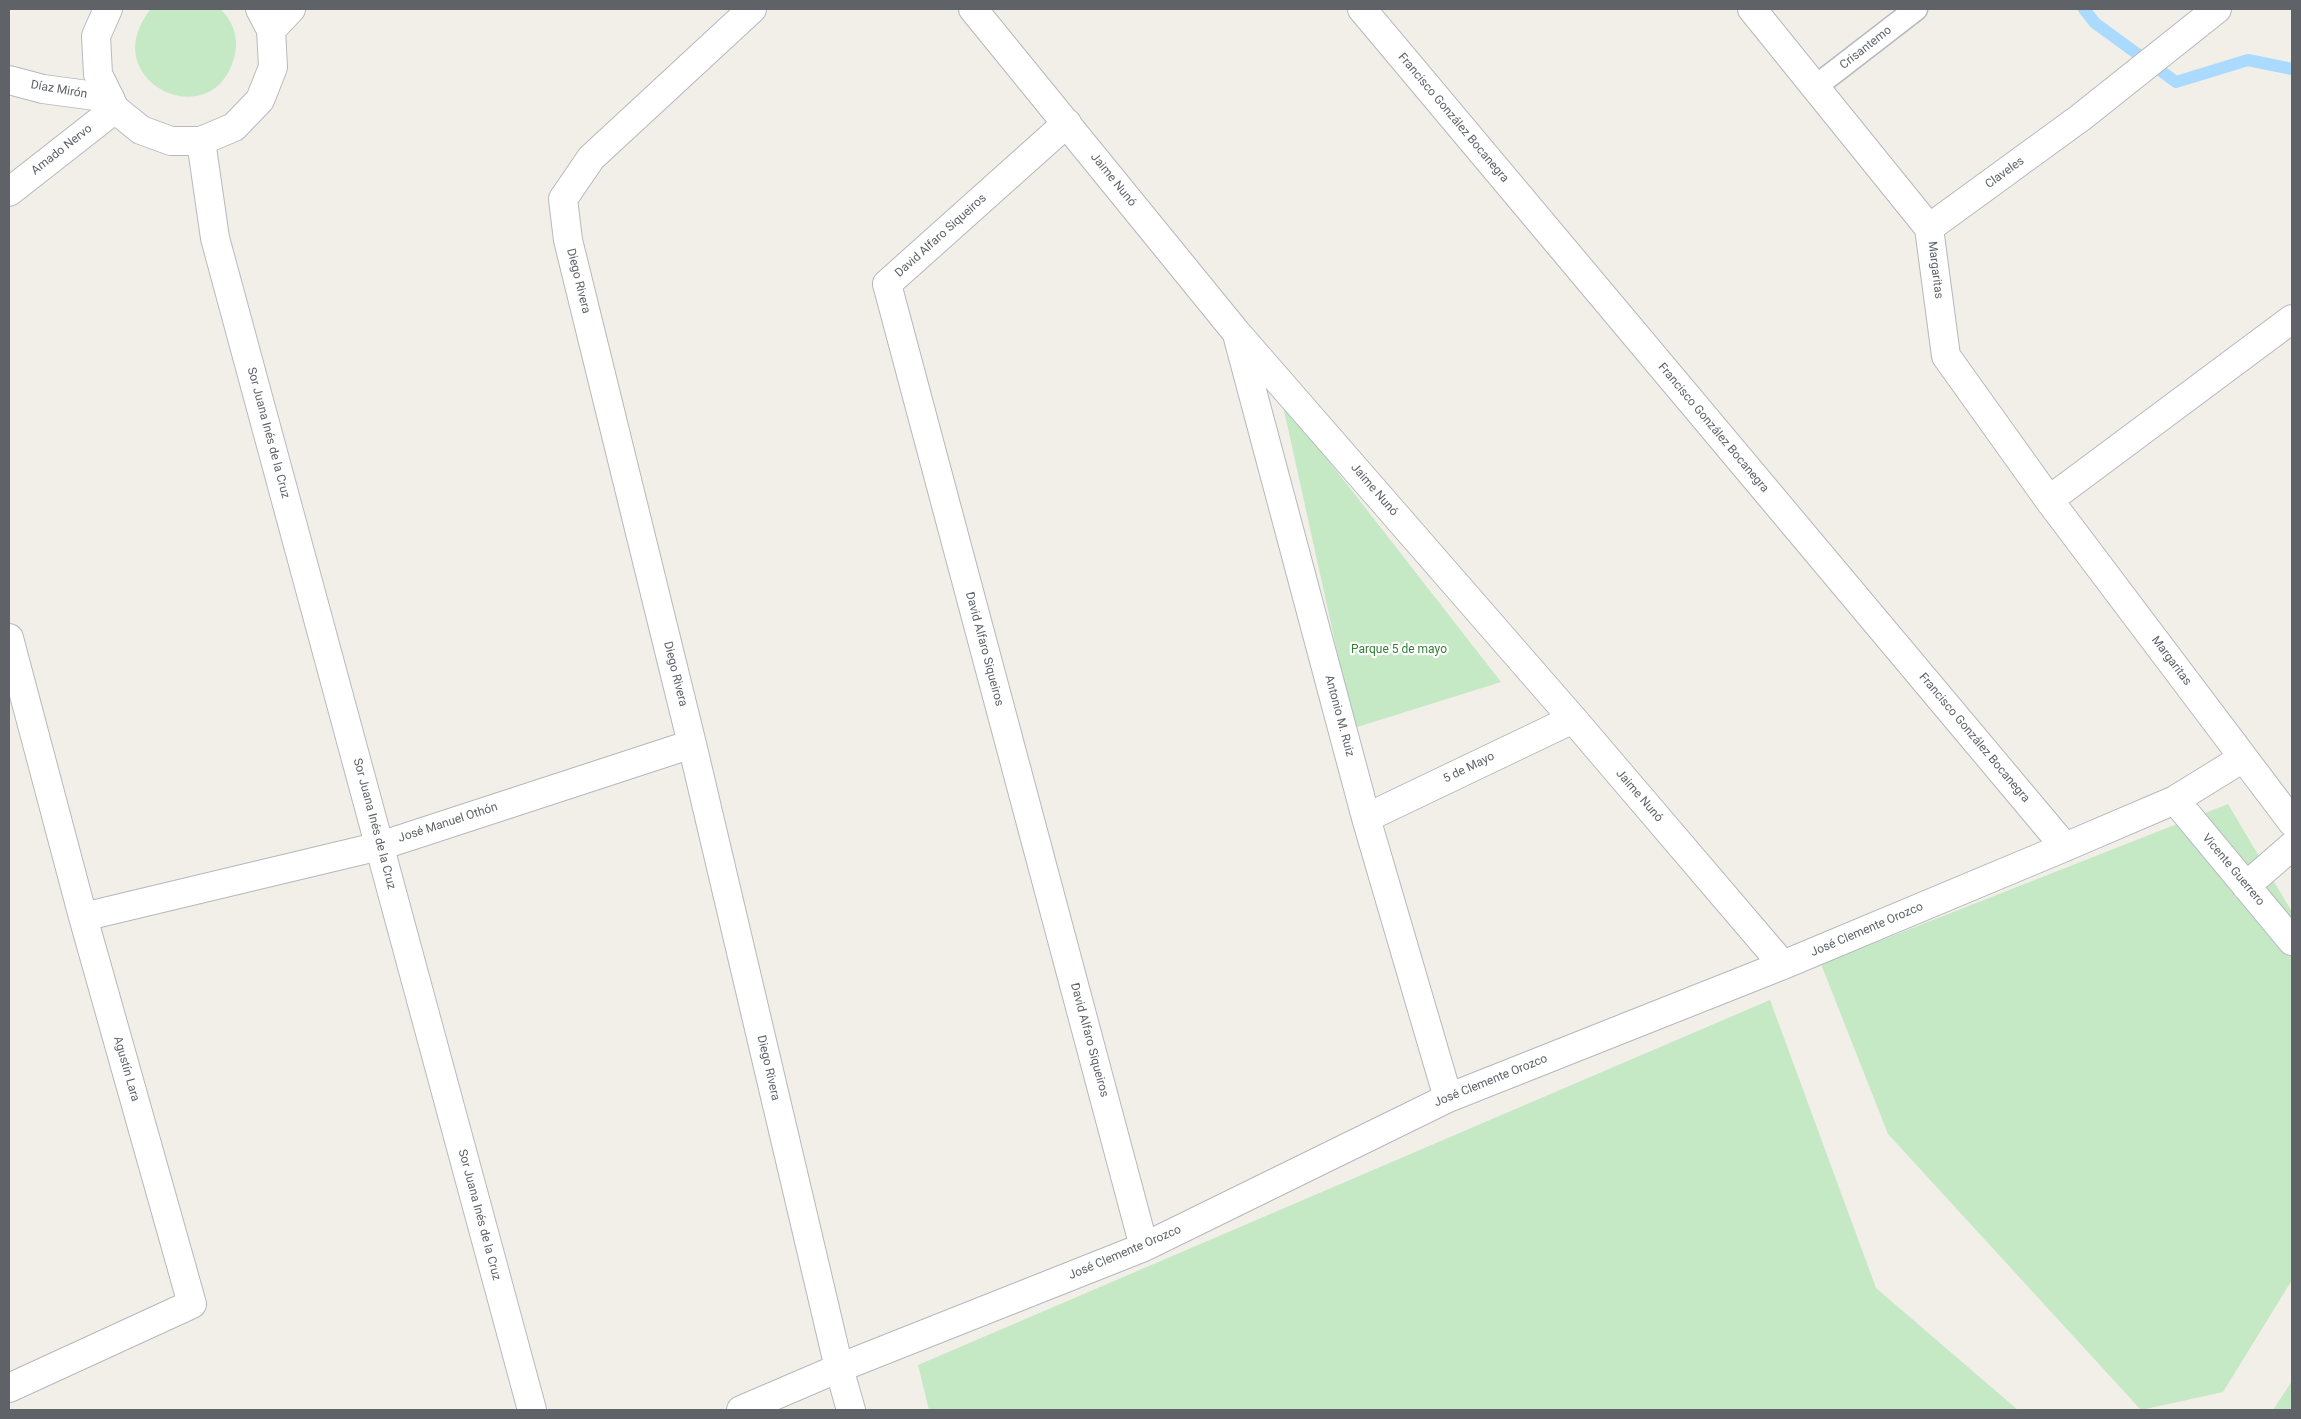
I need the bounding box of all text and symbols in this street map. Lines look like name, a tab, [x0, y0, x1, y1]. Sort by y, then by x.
street label: Crisantemo	[1837, 23, 1895, 73]
street label: Francisco González Bocanegra	[1395, 50, 1511, 186]
street label: Díaz Mirón	[30, 78, 88, 102]
street label: Amado Nervo	[29, 122, 95, 178]
street label: Jaime Nunó	[1087, 150, 1139, 210]
street label: Claveles	[1983, 154, 2027, 192]
street label: David Alfaro Siqueiros	[892, 191, 990, 281]
street label: Margaritas	[1924, 240, 1946, 300]
street label: Diego Rivera	[563, 247, 593, 315]
street label: Francisco González Bocanegra	[1655, 360, 1771, 496]
street label: Sor Juana Inés de la Cruz	[244, 366, 292, 500]
street label: Jaime Nunó	[1347, 461, 1401, 519]
street label: David Alfaro Siqueiros	[962, 590, 1006, 708]
street label: Margaritas	[2148, 634, 2194, 688]
street label: Diego Rivera	[660, 640, 690, 708]
park label: Parque 5 de mayo	[1351, 643, 1447, 657]
street label: Francisco González Bocanegra	[1916, 670, 2032, 806]
street label: Antonio M. Ruiz	[1321, 674, 1357, 758]
street label: 5 de Mayo	[1441, 749, 1497, 787]
street label: Sor Juana Inés de la Cruz	[350, 757, 398, 891]
street label: Jaime Nunó	[1612, 767, 1666, 825]
street label: José Manuel Othón	[396, 800, 500, 846]
street label: Vicente Guerrero	[2199, 831, 2267, 909]
street label: José Clemente Orozco	[1809, 900, 1925, 960]
street label: David Alfaro Siqueiros	[1067, 981, 1111, 1099]
street label: Diego Rivera	[754, 1034, 782, 1102]
street label: Agustín Lara	[110, 1035, 142, 1103]
street label: José Clemente Orozco	[1432, 1052, 1550, 1110]
street label: Sor Juana Inés de la Cruz	[455, 1148, 503, 1282]
street label: José Clemente Orozco	[1067, 1223, 1183, 1283]

